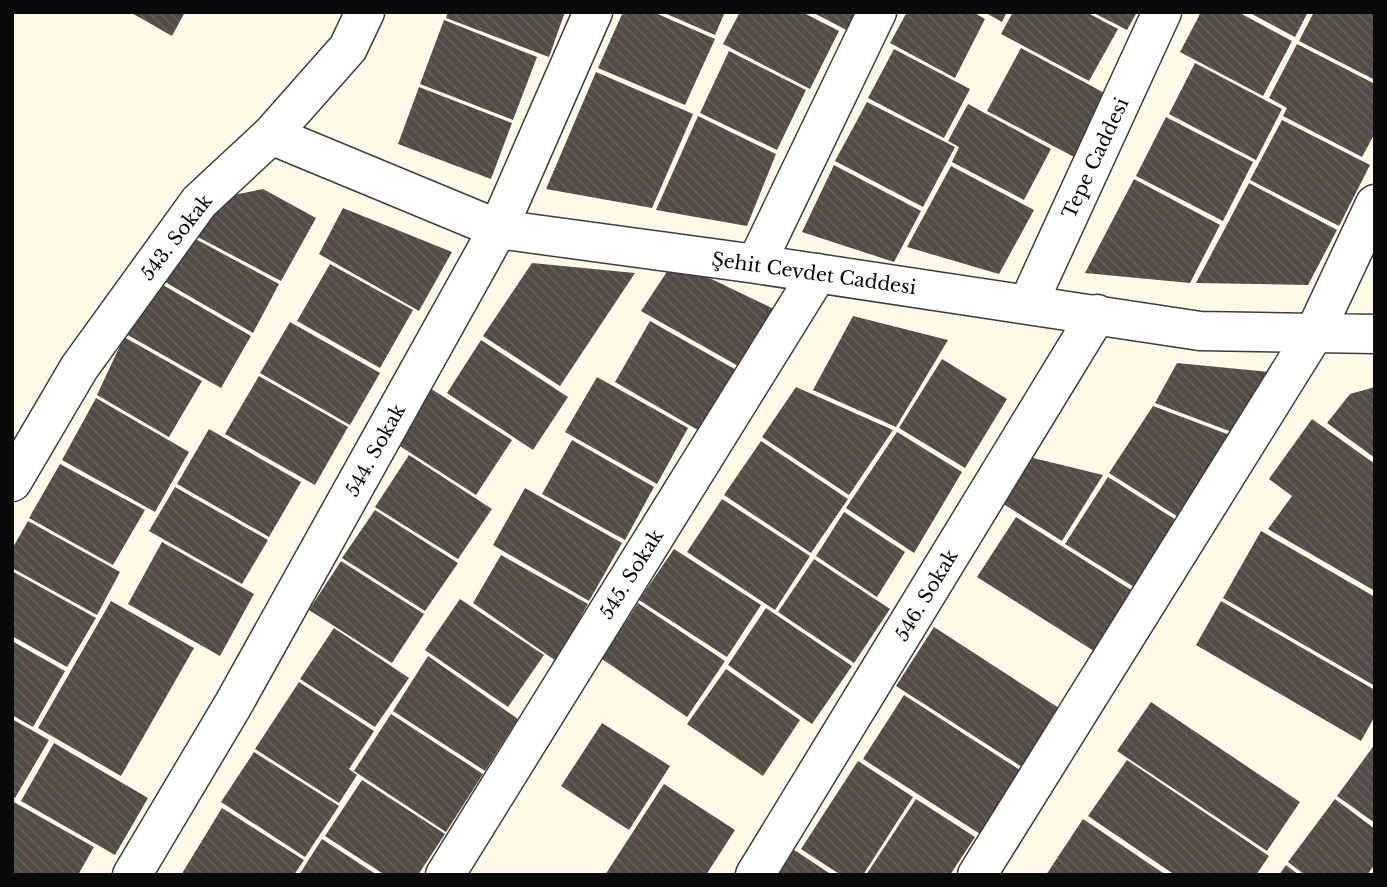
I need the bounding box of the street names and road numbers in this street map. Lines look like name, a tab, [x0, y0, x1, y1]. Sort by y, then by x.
street label: Tepe Caddesi	[1057, 94, 1134, 222]
street label: 543. Sokak	[136, 190, 217, 285]
street label: Şehit Cevdet Caddesi	[710, 248, 918, 299]
street label: 544. Sokak	[341, 400, 410, 500]
street label: 545. Sokak	[595, 525, 668, 623]
street label: 546. Sokak	[890, 545, 963, 645]

